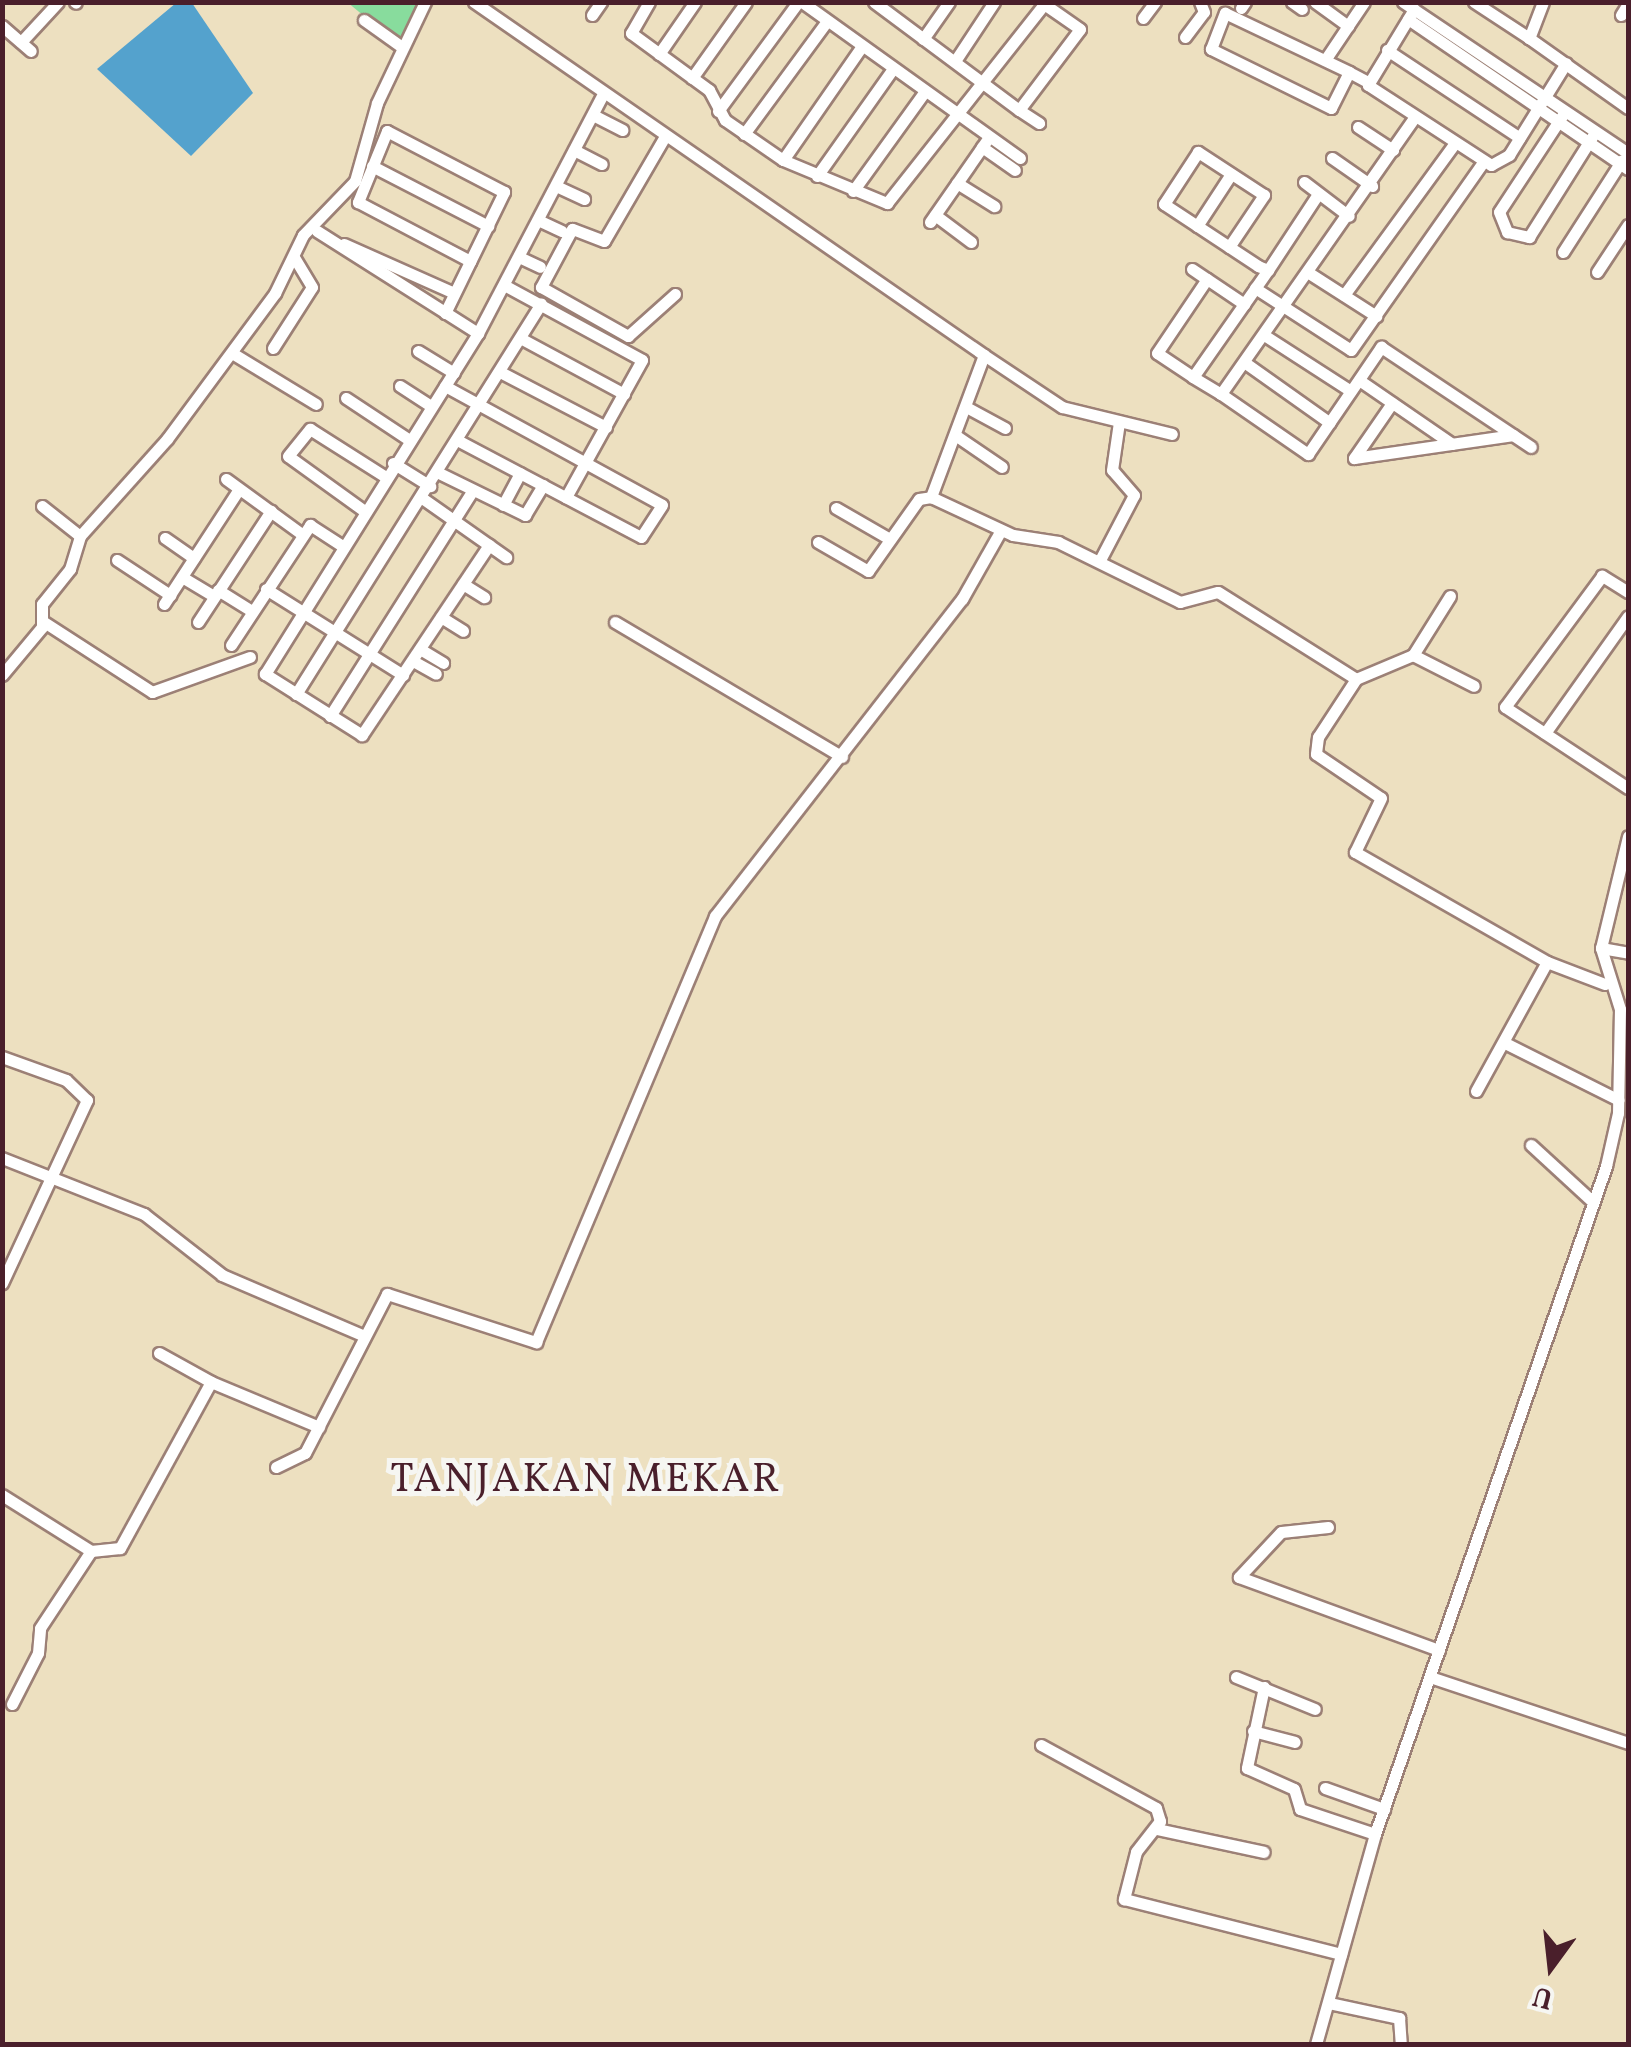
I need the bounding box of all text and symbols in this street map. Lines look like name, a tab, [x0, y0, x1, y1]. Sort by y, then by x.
district label: TANJAKAN MEKAR	[390, 1457, 782, 1505]
north arrow	[1501, 1917, 1601, 2017]
text: U	[1529, 1975, 1557, 2018]

